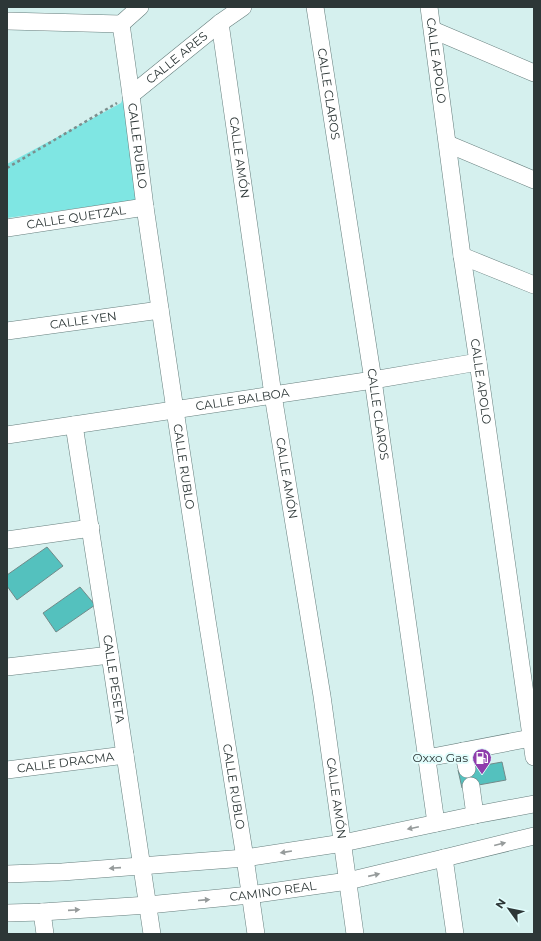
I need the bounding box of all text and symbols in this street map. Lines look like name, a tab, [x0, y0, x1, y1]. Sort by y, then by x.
street label: CALLE APOLO	[423, 17, 450, 104]
street label: CALLE ARES	[143, 28, 210, 87]
street label: CALLE CLAROS	[314, 47, 344, 141]
street label: CALLE RUBLO	[125, 102, 151, 190]
street label: CALLE AMÓN	[226, 116, 253, 199]
street label: CALLE QUETZAL	[25, 202, 127, 232]
street label: CALLE YEN	[49, 308, 118, 332]
street label: CALLE APOLO	[468, 337, 495, 425]
street label: CALLE CLAROS	[364, 367, 392, 461]
street label: CALLE BALBOA	[194, 385, 291, 414]
street label: CALLE RUBLO	[170, 423, 198, 510]
street label: CALLE AMÓN	[273, 436, 301, 520]
street label: CALLE PESETA	[100, 634, 128, 725]
street label: CALLE RUBLO	[220, 743, 248, 831]
fuel station icon: Oxxo Gas	[471, 747, 493, 775]
street label: CALLE DRACMA	[16, 748, 115, 776]
place label: Oxxo Gas	[413, 750, 468, 765]
street label: CALLE AMÓN	[324, 757, 350, 840]
one-way arrow	[407, 825, 420, 831]
one-way arrow	[494, 841, 506, 847]
one-way arrow	[280, 849, 292, 855]
one-way arrow	[109, 865, 121, 872]
one-way arrow	[367, 871, 380, 877]
street label: CAMINO REAL	[229, 878, 317, 904]
north arrow	[489, 889, 529, 929]
text: N	[492, 896, 509, 911]
one-way arrow	[197, 897, 210, 903]
one-way arrow	[68, 907, 80, 914]

